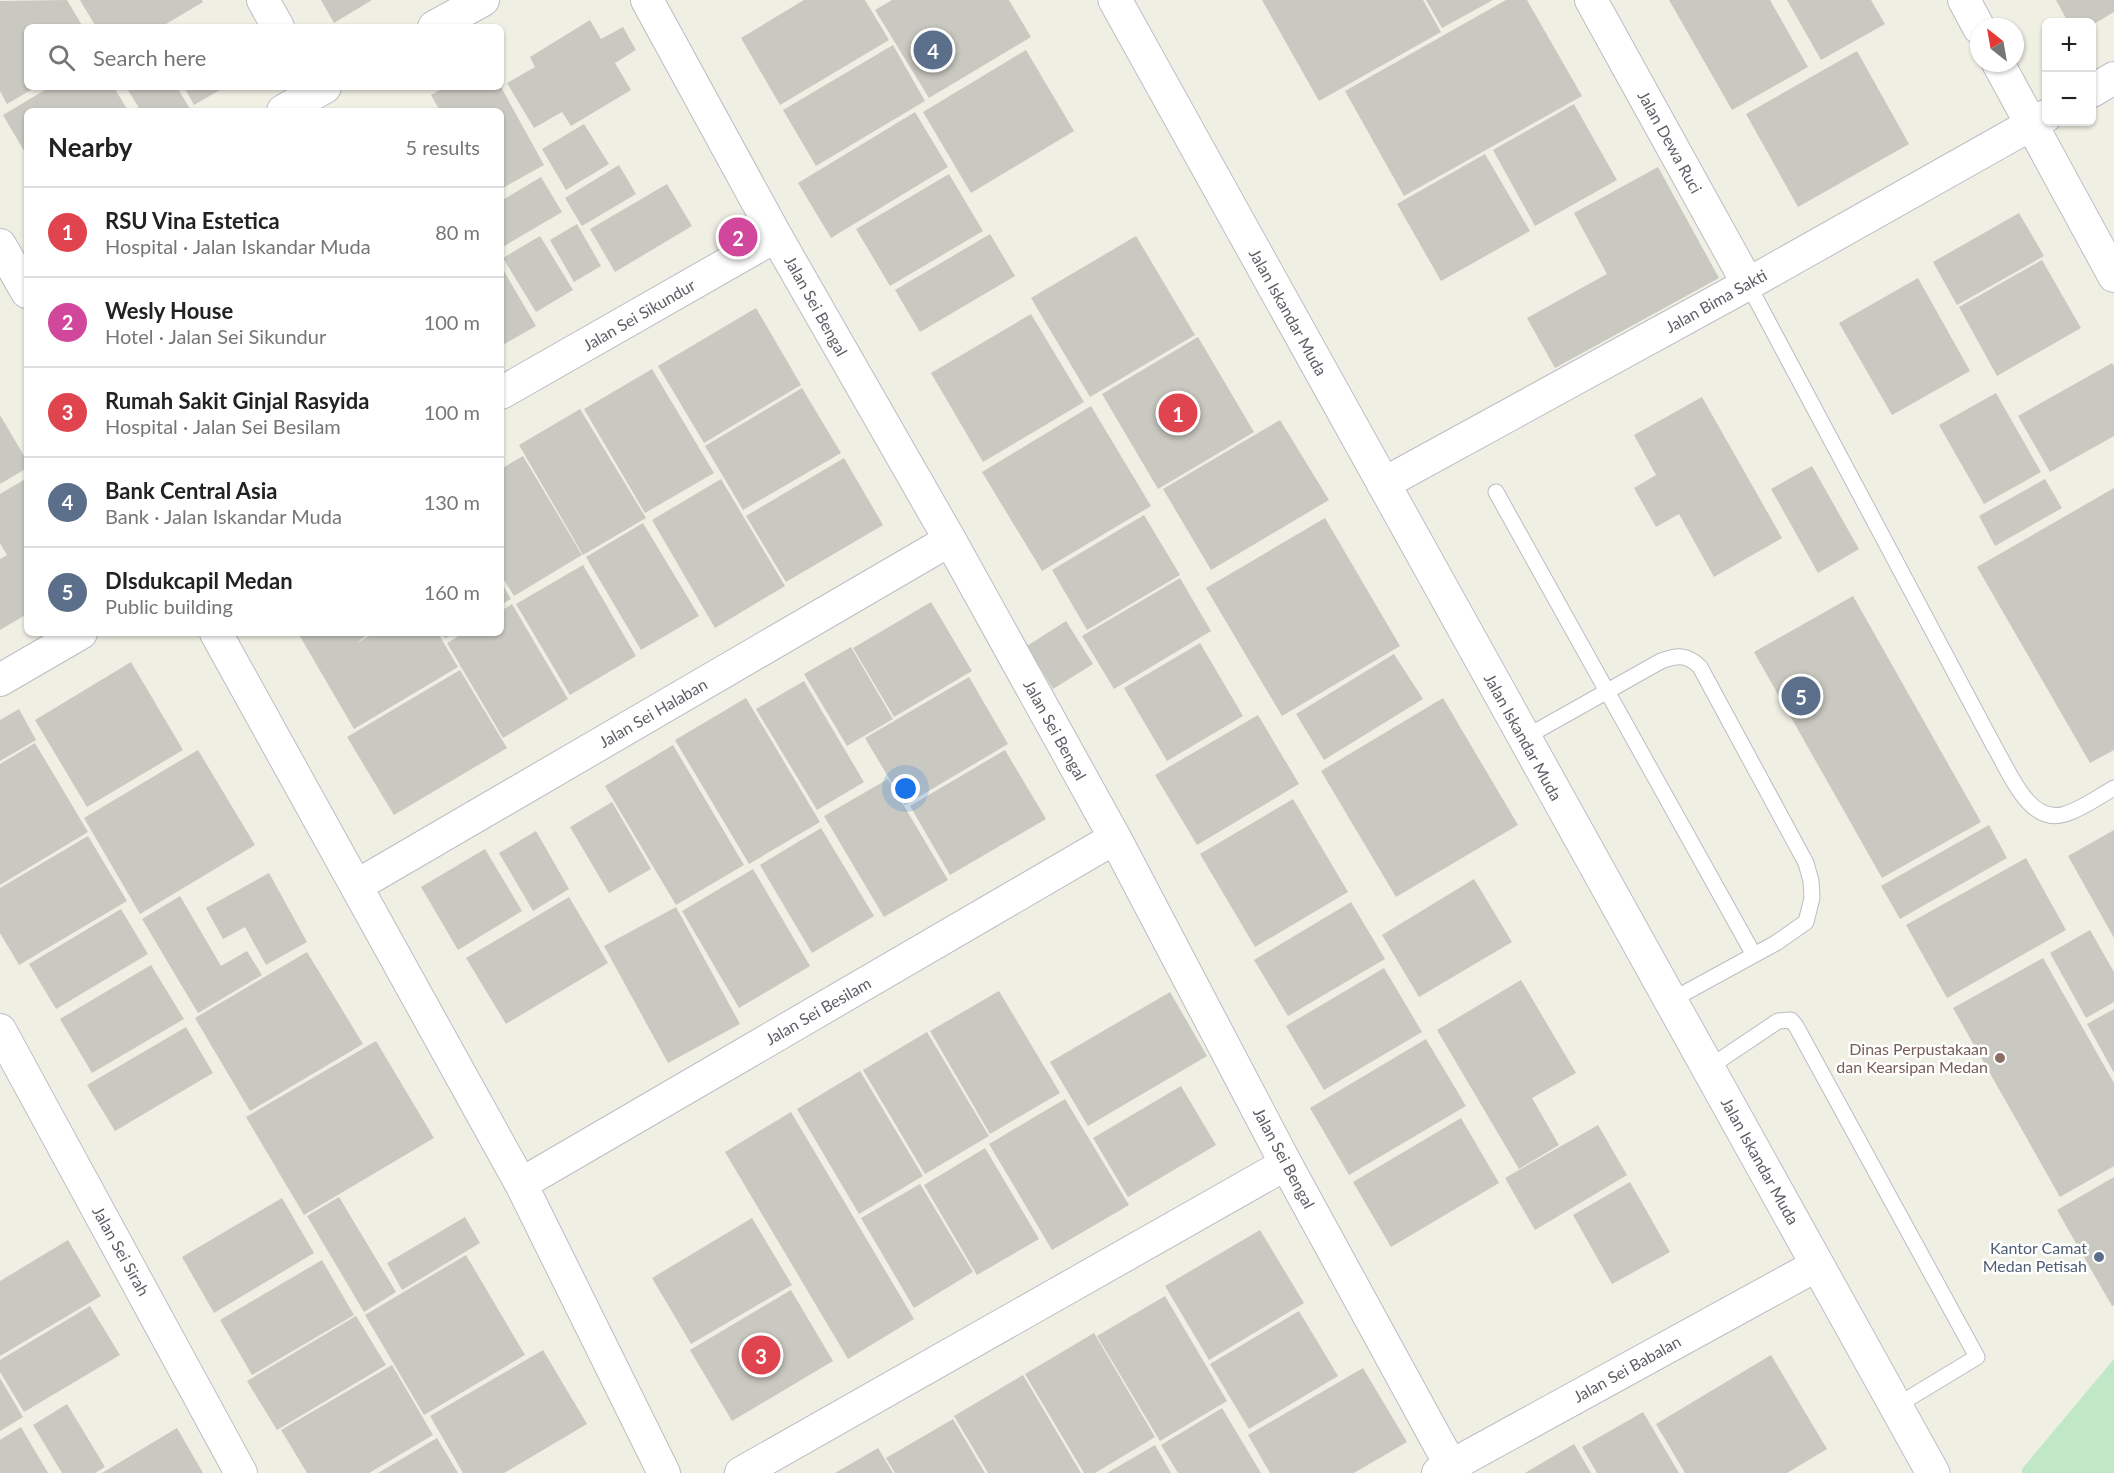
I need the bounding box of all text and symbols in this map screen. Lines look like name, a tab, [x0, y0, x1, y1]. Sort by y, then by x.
north arrow	[1970, 18, 2024, 72]
map controls	[2042, 18, 2096, 126]
button: +	[2042, 18, 2096, 72]
search box	[24, 24, 504, 90]
pin: 4	[914, 28, 952, 72]
icon: search	[45, 41, 78, 74]
text: Search here	[93, 44, 206, 71]
button: −	[2042, 72, 2096, 126]
street label: Jalan Dewa Ruci	[1634, 87, 1706, 196]
text: Nearby	[48, 131, 133, 163]
text: 5 results	[405, 135, 480, 159]
text: RSU Vina Estetica	[105, 207, 280, 234]
pin: 2	[718, 214, 758, 260]
text: 1	[62, 220, 73, 244]
text: 80 m	[435, 220, 480, 244]
text: Hospital · Jalan Iskandar Muda	[105, 234, 371, 258]
street label: Jalan Iskandar Muda	[1246, 245, 1331, 379]
street label: Jalan Sei Bengal	[781, 252, 852, 359]
street label: Jalan Bima Sakti	[1662, 265, 1770, 336]
street label: Jalan Sei Sikundur	[579, 275, 698, 354]
text: Wesly House	[105, 297, 233, 324]
text: 2	[62, 310, 73, 334]
text: 100 m	[424, 310, 480, 334]
text: Hotel · Jalan Sei Sikundur	[105, 324, 326, 348]
text: Rumah Sakit Ginjal Rasyida	[105, 387, 369, 414]
pin: 1	[1158, 390, 1198, 436]
text: 3	[62, 400, 73, 424]
text: 100 m	[424, 400, 480, 424]
text: Hospital · Jalan Sei Besilam	[105, 414, 341, 438]
text: Bank Central Asia	[105, 477, 278, 504]
text: 4	[62, 490, 73, 514]
text: 130 m	[424, 490, 480, 514]
text: Bank · Jalan Iskandar Muda	[105, 504, 342, 528]
text: DIsdukcapil Medan	[105, 567, 293, 594]
text: 5	[62, 580, 73, 604]
text: 160 m	[424, 580, 480, 604]
text: Public building	[105, 594, 233, 618]
street label: Jalan Iskandar Muda	[1481, 670, 1566, 804]
street label: Jalan Sei Halaban	[595, 674, 710, 751]
pin: 5	[1782, 674, 1820, 718]
street label: Jalan Sei Bengal	[1020, 676, 1091, 783]
your location	[891, 774, 920, 803]
street label: Jalan Sei Besilam	[762, 973, 874, 1048]
place label: Dinas Perpustakaan dan Kearsipan Medan	[1836, 1039, 1988, 1076]
marker: Dinas Perpustakaan dan Kearsipan Medan	[1993, 1051, 2007, 1065]
street label: Jalan Iskandar Muda	[1718, 1094, 1803, 1228]
street label: Jalan Sei Bengal	[1250, 1104, 1319, 1212]
street label: Jalan Sei Sirah	[89, 1203, 154, 1299]
place label: Kantor Camat Medan Petisah	[1983, 1238, 2087, 1275]
marker: Kantor Camat Medan Petisah	[2092, 1250, 2106, 1264]
street label: Jalan Sei Babalan	[1570, 1331, 1684, 1406]
pin: 3	[742, 1332, 780, 1378]

